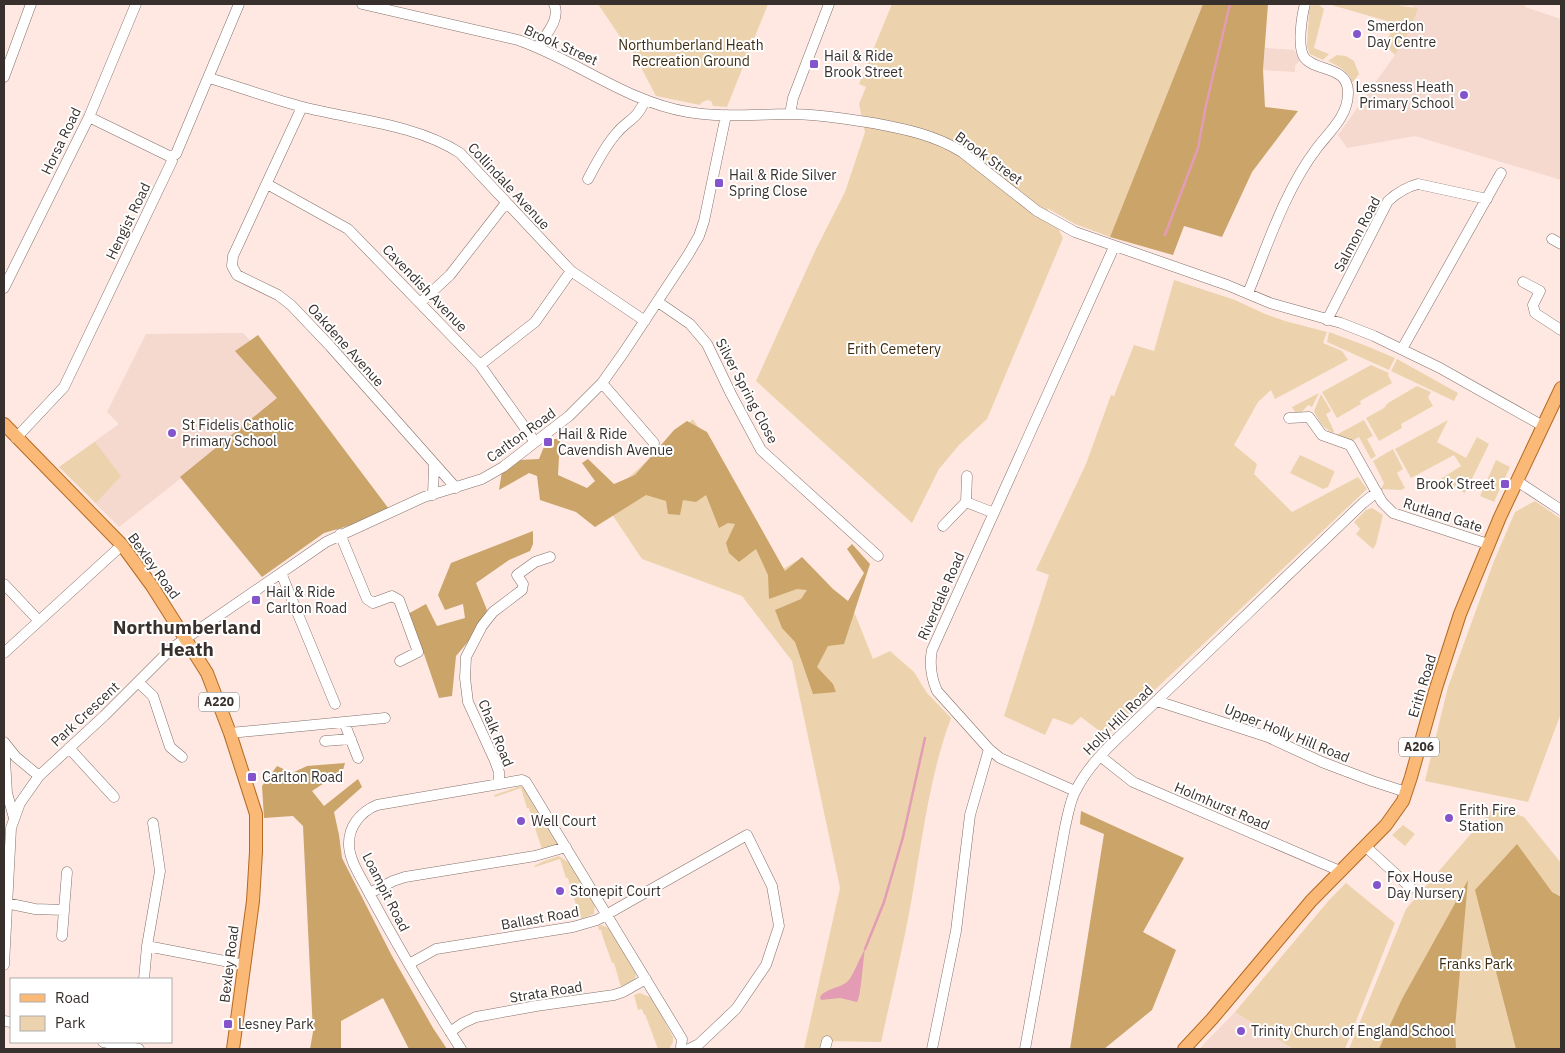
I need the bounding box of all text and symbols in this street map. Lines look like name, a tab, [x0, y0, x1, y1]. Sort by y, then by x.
place label: Smerdon Day Centre	[1367, 17, 1436, 51]
street label: Brook Street	[521, 21, 601, 69]
marker: Smerdon Day Centre	[1351, 28, 1363, 40]
park label: Northumberland Heath Recreation Ground	[618, 36, 764, 70]
place label: Hail & Ride Brook Street	[824, 47, 903, 81]
marker: Hail & Ride Brook Street	[808, 58, 820, 70]
place label: Lessness Heath Primary School	[1355, 78, 1454, 112]
marker: Lessness Heath Primary School	[1458, 89, 1470, 101]
street label: Horsa Road	[37, 104, 85, 178]
street label: Brook Street	[952, 128, 1026, 189]
street label: Collindale Avenue	[464, 139, 554, 234]
place label: Hail & Ride Silver Spring Close	[729, 166, 836, 200]
marker: Hail & Ride Silver Spring Close	[713, 177, 725, 189]
street label: Hengist Road	[102, 180, 154, 262]
street label: Salmon Road	[1330, 193, 1384, 275]
street label: Cavendish Avenue	[379, 240, 472, 336]
street label: Oakdene Avenue	[304, 300, 388, 391]
street label: Silver Spring Close	[712, 335, 782, 447]
park label: Erith Cemetery	[847, 340, 941, 358]
street label: Carlton Road	[483, 404, 559, 466]
place label: St Fidelis Catholic Primary School	[182, 416, 294, 450]
place label: Hail & Ride Cavendish Avenue	[558, 425, 673, 459]
marker: St Fidelis Catholic Primary School	[166, 427, 178, 439]
marker: Hail & Ride Cavendish Avenue	[542, 436, 554, 448]
place label: Brook Street	[1416, 475, 1495, 493]
marker: Brook Street	[1499, 478, 1511, 490]
street label: Rutland Gate	[1401, 494, 1485, 536]
street label: Bexley Road	[124, 529, 184, 603]
street label: Riverdale Road	[914, 549, 968, 643]
place label: Hail & Ride Carlton Road	[266, 583, 347, 617]
marker: Hail & Ride Carlton Road	[250, 594, 262, 606]
district label: Northumberland Heath	[113, 615, 261, 661]
street label: Erith Road	[1404, 652, 1440, 720]
street label: Park Crescent	[47, 678, 123, 750]
street label: Holly Hill Road	[1079, 681, 1157, 759]
road number: A220	[199, 692, 239, 712]
street label: Chalk Road	[474, 697, 518, 769]
street label: Upper Holly Hill Road	[1222, 700, 1352, 766]
road number: A206	[1399, 738, 1439, 756]
place label: Carlton Road	[262, 768, 343, 786]
marker: Carlton Road	[246, 771, 258, 783]
street label: Holmhurst Road	[1172, 778, 1272, 834]
place label: Erith Fire Station	[1459, 801, 1516, 835]
place label: Well Court	[531, 812, 596, 830]
marker: Erith Fire Station	[1443, 812, 1455, 824]
marker: Well Court	[515, 815, 527, 827]
street label: Loampit Road	[358, 849, 414, 935]
place label: Fox House Day Nursery	[1387, 868, 1464, 902]
marker: Fox House Day Nursery	[1371, 879, 1383, 891]
place label: Stonepit Court	[570, 882, 661, 900]
marker: Stonepit Court	[554, 885, 566, 897]
street label: Ballast Road	[500, 902, 580, 934]
street label: Bexley Road	[215, 924, 243, 1004]
park label: Franks Park	[1439, 955, 1513, 973]
street label: Strata Road	[508, 977, 584, 1007]
legend	[10, 978, 172, 1043]
text: Road	[55, 988, 90, 1007]
text: Park	[55, 1013, 85, 1032]
place label: Lesney Park	[238, 1015, 314, 1033]
marker: Lesney Park	[222, 1018, 234, 1030]
place label: Trinity Church of England School	[1251, 1022, 1454, 1040]
marker: Trinity Church of England School	[1235, 1025, 1247, 1037]

